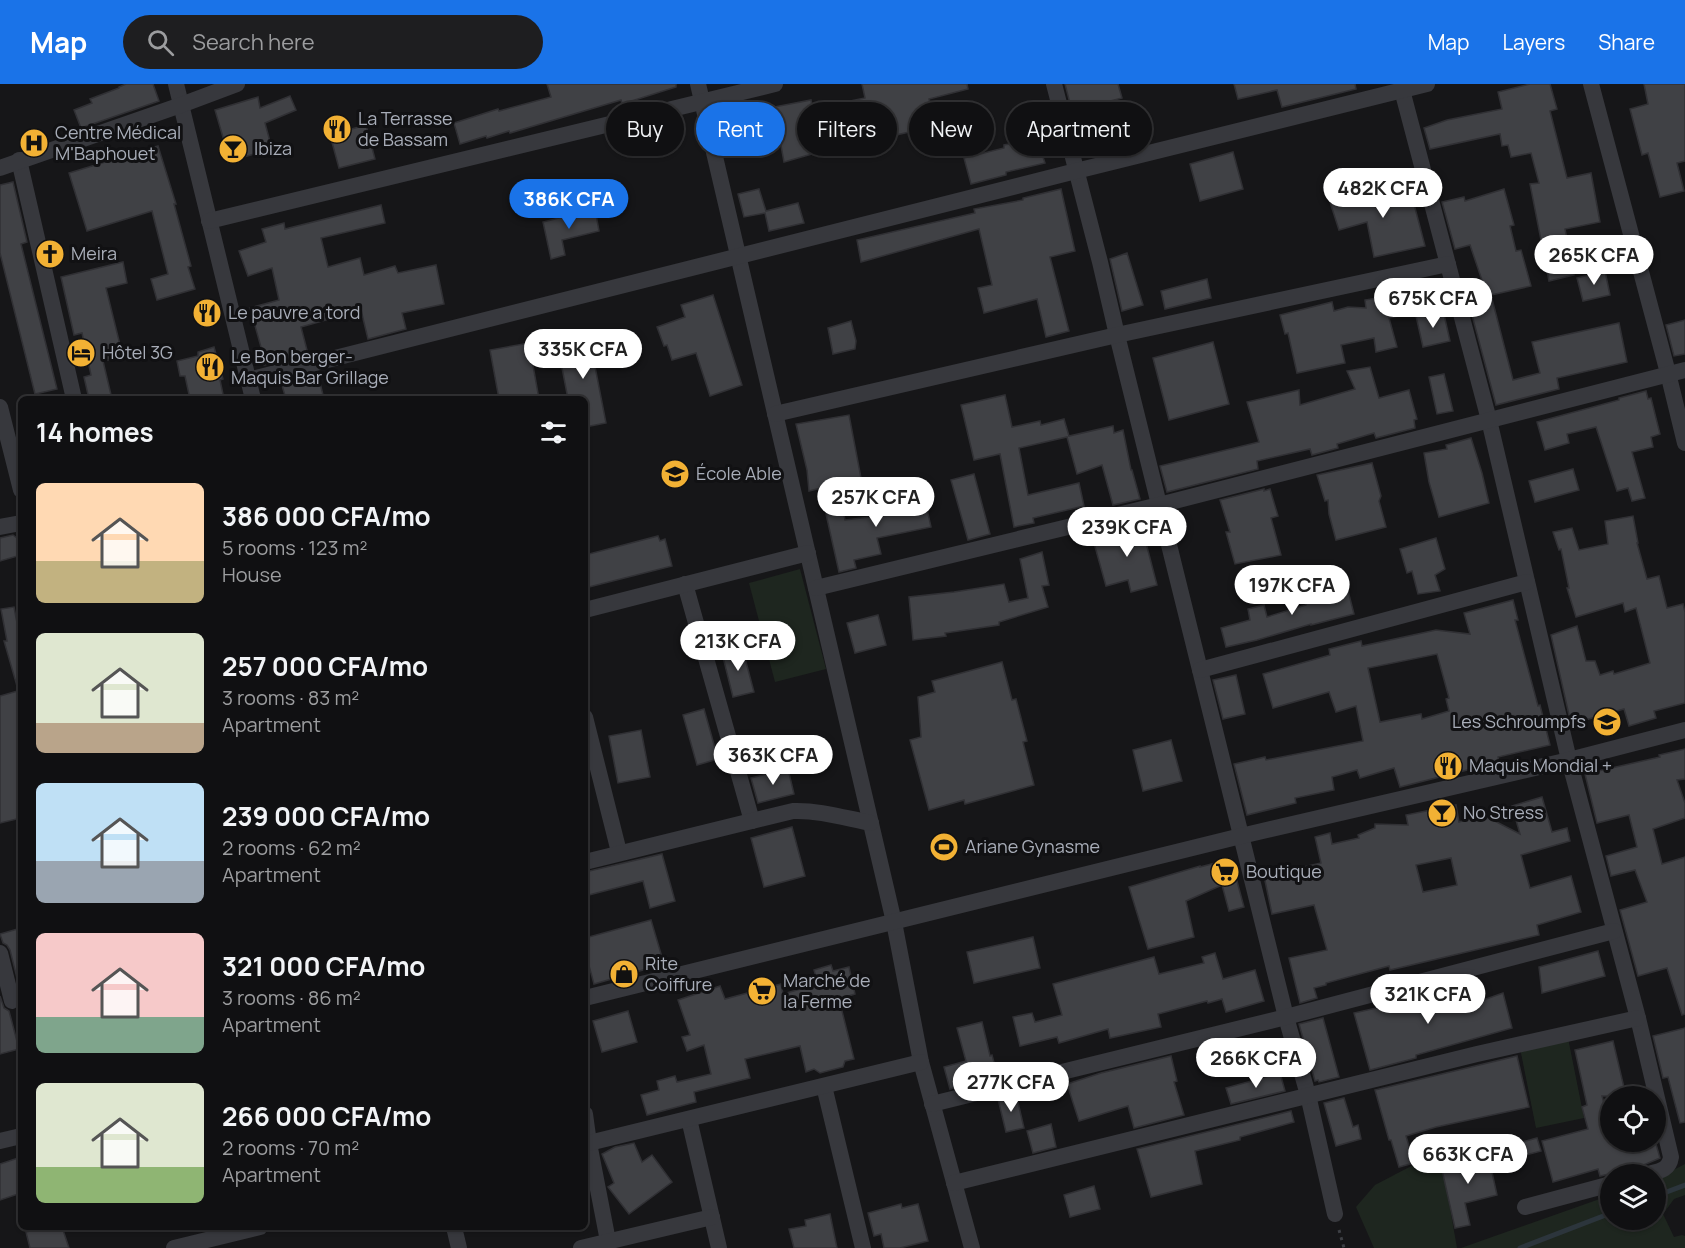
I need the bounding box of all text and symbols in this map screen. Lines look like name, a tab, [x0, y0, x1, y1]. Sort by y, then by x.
search box	[123, 15, 543, 69]
text: Map	[30, 23, 87, 61]
icon: search	[144, 26, 177, 59]
text: Search here	[192, 27, 315, 57]
text: Map	[1428, 28, 1469, 56]
text: Layers	[1502, 28, 1565, 56]
text: Share	[1598, 28, 1655, 56]
chip: Buy	[606, 102, 684, 156]
chip: Rent	[696, 102, 785, 156]
chip: Filters	[797, 102, 897, 156]
chip: New	[909, 102, 994, 156]
chip: Apartment	[1006, 102, 1152, 156]
place label: La Terrasse de Bassam	[358, 106, 453, 151]
restaurant icon: La Terrasse de Bassam	[321, 113, 353, 145]
place label: Centre Médical M'Baphouet	[55, 120, 181, 165]
hospital icon: Centre Médical M'Baphouet	[18, 127, 50, 159]
bar icon: Ibiza	[217, 133, 249, 165]
place label: Ibiza	[254, 136, 292, 160]
pin: 482K CFA	[1321, 168, 1445, 219]
text: 482K CFA	[1337, 174, 1429, 201]
pin: 386K CFA	[507, 179, 631, 230]
text: 386K CFA	[523, 185, 615, 212]
pin: 265K CFA	[1532, 235, 1656, 286]
church icon: Meira	[34, 238, 66, 270]
place label: Meira	[71, 241, 117, 265]
text: 265K CFA	[1548, 241, 1640, 268]
pin: 675K CFA	[1371, 278, 1495, 329]
text: 675K CFA	[1388, 284, 1478, 311]
restaurant icon: Le pauvre a tord	[191, 297, 223, 329]
place label: Le pauvre a tord	[228, 300, 360, 324]
pin: 335K CFA	[521, 329, 645, 380]
text: 335K CFA	[538, 335, 628, 362]
hotel icon: Hôtel 3G	[65, 337, 97, 369]
place label: Hôtel 3G	[102, 340, 173, 364]
place label: Le Bon berger- Maquis Bar Grillage	[231, 344, 389, 389]
restaurant icon: Le Bon berger- Maquis Bar Grillage	[194, 351, 226, 383]
text: 14 homes	[36, 414, 154, 450]
icon: filters	[537, 416, 570, 449]
school or university icon: École Able	[659, 458, 691, 490]
place label: École Able	[696, 461, 782, 485]
pin: 257K CFA	[814, 477, 938, 528]
text: 257K CFA	[831, 483, 921, 510]
text: 386 000 CFA/mo	[222, 498, 431, 534]
icon: home	[84, 507, 156, 579]
pin: 239K CFA	[1065, 507, 1189, 558]
text: 239K CFA	[1082, 513, 1172, 540]
text: 5 rooms · 123 m²	[222, 534, 367, 561]
text: House	[222, 561, 282, 588]
pin: 197K CFA	[1230, 565, 1354, 616]
text: 197K CFA	[1249, 571, 1335, 598]
pin: 213K CFA	[676, 621, 800, 672]
text: 213K CFA	[694, 627, 782, 654]
text: 257 000 CFA/mo	[222, 648, 428, 684]
icon: home	[84, 657, 156, 729]
text: 3 rooms · 83 m²	[222, 684, 359, 711]
school or university icon: Les Schroumpfs	[1591, 706, 1623, 738]
place label: Les Schroumpfs	[1452, 709, 1586, 733]
text: Apartment	[222, 711, 321, 738]
pin: 363K CFA	[711, 735, 835, 786]
text: 363K CFA	[728, 741, 818, 768]
restaurant icon: Maquis Mondial +	[1432, 750, 1464, 782]
place label: Maquis Mondial +	[1469, 753, 1612, 777]
bar icon: No Stress	[1426, 797, 1458, 829]
text: 239 000 CFA/mo	[222, 798, 430, 834]
place label: No Stress	[1463, 800, 1544, 824]
icon: home	[84, 807, 156, 879]
sports icon: Ariane Gynasme	[928, 831, 960, 863]
text: 2 rooms · 62 m²	[222, 834, 361, 861]
place label: Ariane Gynasme	[965, 834, 1100, 858]
supermarket icon: Boutique	[1209, 856, 1241, 888]
place label: Boutique	[1246, 859, 1322, 883]
text: Apartment	[222, 861, 321, 888]
text: 321 000 CFA/mo	[222, 948, 425, 984]
place label: Rite Coiffure	[645, 951, 712, 996]
icon: home	[84, 957, 156, 1029]
shop icon: Rite Coiffure	[608, 958, 640, 990]
place label: Marché de la Ferme	[783, 968, 870, 1013]
pin: 321K CFA	[1366, 974, 1490, 1025]
supermarket icon: Marché de la Ferme	[746, 975, 778, 1007]
text: 321K CFA	[1384, 980, 1472, 1007]
text: 3 rooms · 86 m²	[222, 984, 361, 1011]
text: Apartment	[222, 1011, 321, 1038]
pin: 266K CFA	[1194, 1038, 1318, 1089]
text: 266K CFA	[1210, 1044, 1302, 1071]
pin: 277K CFA	[949, 1062, 1073, 1113]
text: 277K CFA	[967, 1068, 1055, 1095]
map controls	[1600, 1086, 1666, 1230]
button: locate	[1600, 1086, 1666, 1152]
text: 266 000 CFA/mo	[222, 1098, 431, 1134]
icon: home	[84, 1107, 156, 1179]
text: 2 rooms · 70 m²	[222, 1134, 359, 1161]
pin: 663K CFA	[1406, 1134, 1530, 1185]
text: 663K CFA	[1422, 1140, 1514, 1167]
text: Apartment	[222, 1161, 321, 1188]
button: layers	[1600, 1164, 1666, 1230]

